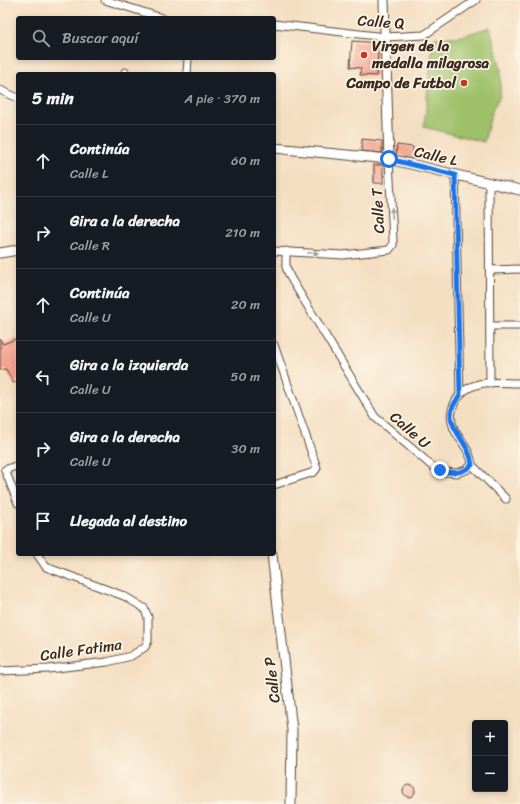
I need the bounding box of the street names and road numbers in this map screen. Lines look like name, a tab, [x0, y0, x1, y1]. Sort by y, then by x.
street label: Calle Q	[357, 7, 406, 37]
street label: Calle L	[412, 138, 460, 174]
street label: Calle T	[364, 187, 392, 234]
street label: Calle U	[384, 405, 437, 456]
street label: Calle Fatima	[39, 631, 124, 669]
street label: Calle P	[256, 655, 288, 704]

